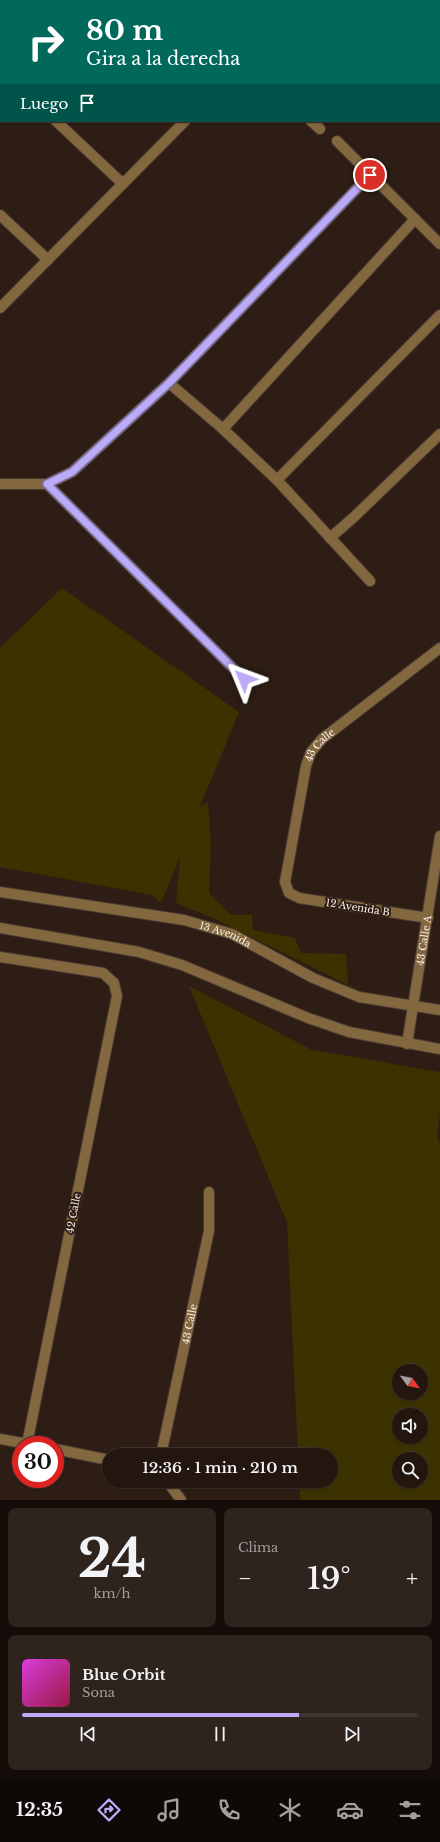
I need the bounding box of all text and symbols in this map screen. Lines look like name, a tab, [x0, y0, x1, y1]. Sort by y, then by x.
text: 80 m	[86, 13, 163, 48]
icon: right	[20, 16, 72, 68]
text: Gira a la derecha	[86, 48, 240, 70]
icon: arrive	[76, 92, 98, 114]
text: Luego	[20, 94, 68, 113]
pin	[353, 158, 387, 192]
icon: arrive	[359, 164, 381, 186]
position arrow	[223, 658, 265, 700]
street label: 43 Calle	[302, 725, 338, 763]
street label: 12 Avenida B	[325, 896, 391, 919]
street label: 43 Calle A	[414, 914, 434, 967]
street label: 13 Avenida	[198, 919, 254, 950]
street label: 42 Calle	[63, 1192, 84, 1234]
street label: 43 Calle	[179, 1303, 200, 1345]
north arrow	[392, 1364, 428, 1400]
map controls	[392, 1364, 428, 1488]
button: sound	[392, 1408, 428, 1444]
speed limit sign: 30	[12, 1436, 64, 1488]
button: search	[392, 1452, 428, 1488]
text: 12:36 · 1 min · 210 m	[142, 1458, 298, 1477]
text: 24	[78, 1527, 146, 1591]
text: Clima	[238, 1539, 278, 1556]
text: 19°	[307, 1560, 351, 1597]
text: −	[238, 1565, 252, 1592]
text: +	[406, 1565, 418, 1592]
text: km/h	[94, 1585, 130, 1602]
text: Blue Orbit	[82, 1665, 165, 1684]
text: Sona	[82, 1684, 115, 1701]
icon: previous	[77, 1723, 99, 1745]
icon: pause	[209, 1723, 231, 1745]
icon: next	[341, 1723, 363, 1745]
icon: directions	[95, 1796, 123, 1824]
icon: music	[155, 1796, 183, 1824]
icon: phone	[215, 1796, 243, 1824]
icon: climate	[276, 1796, 304, 1824]
icon: car	[336, 1796, 364, 1824]
icon: filters	[396, 1796, 424, 1824]
text: 12:35	[16, 1799, 63, 1821]

